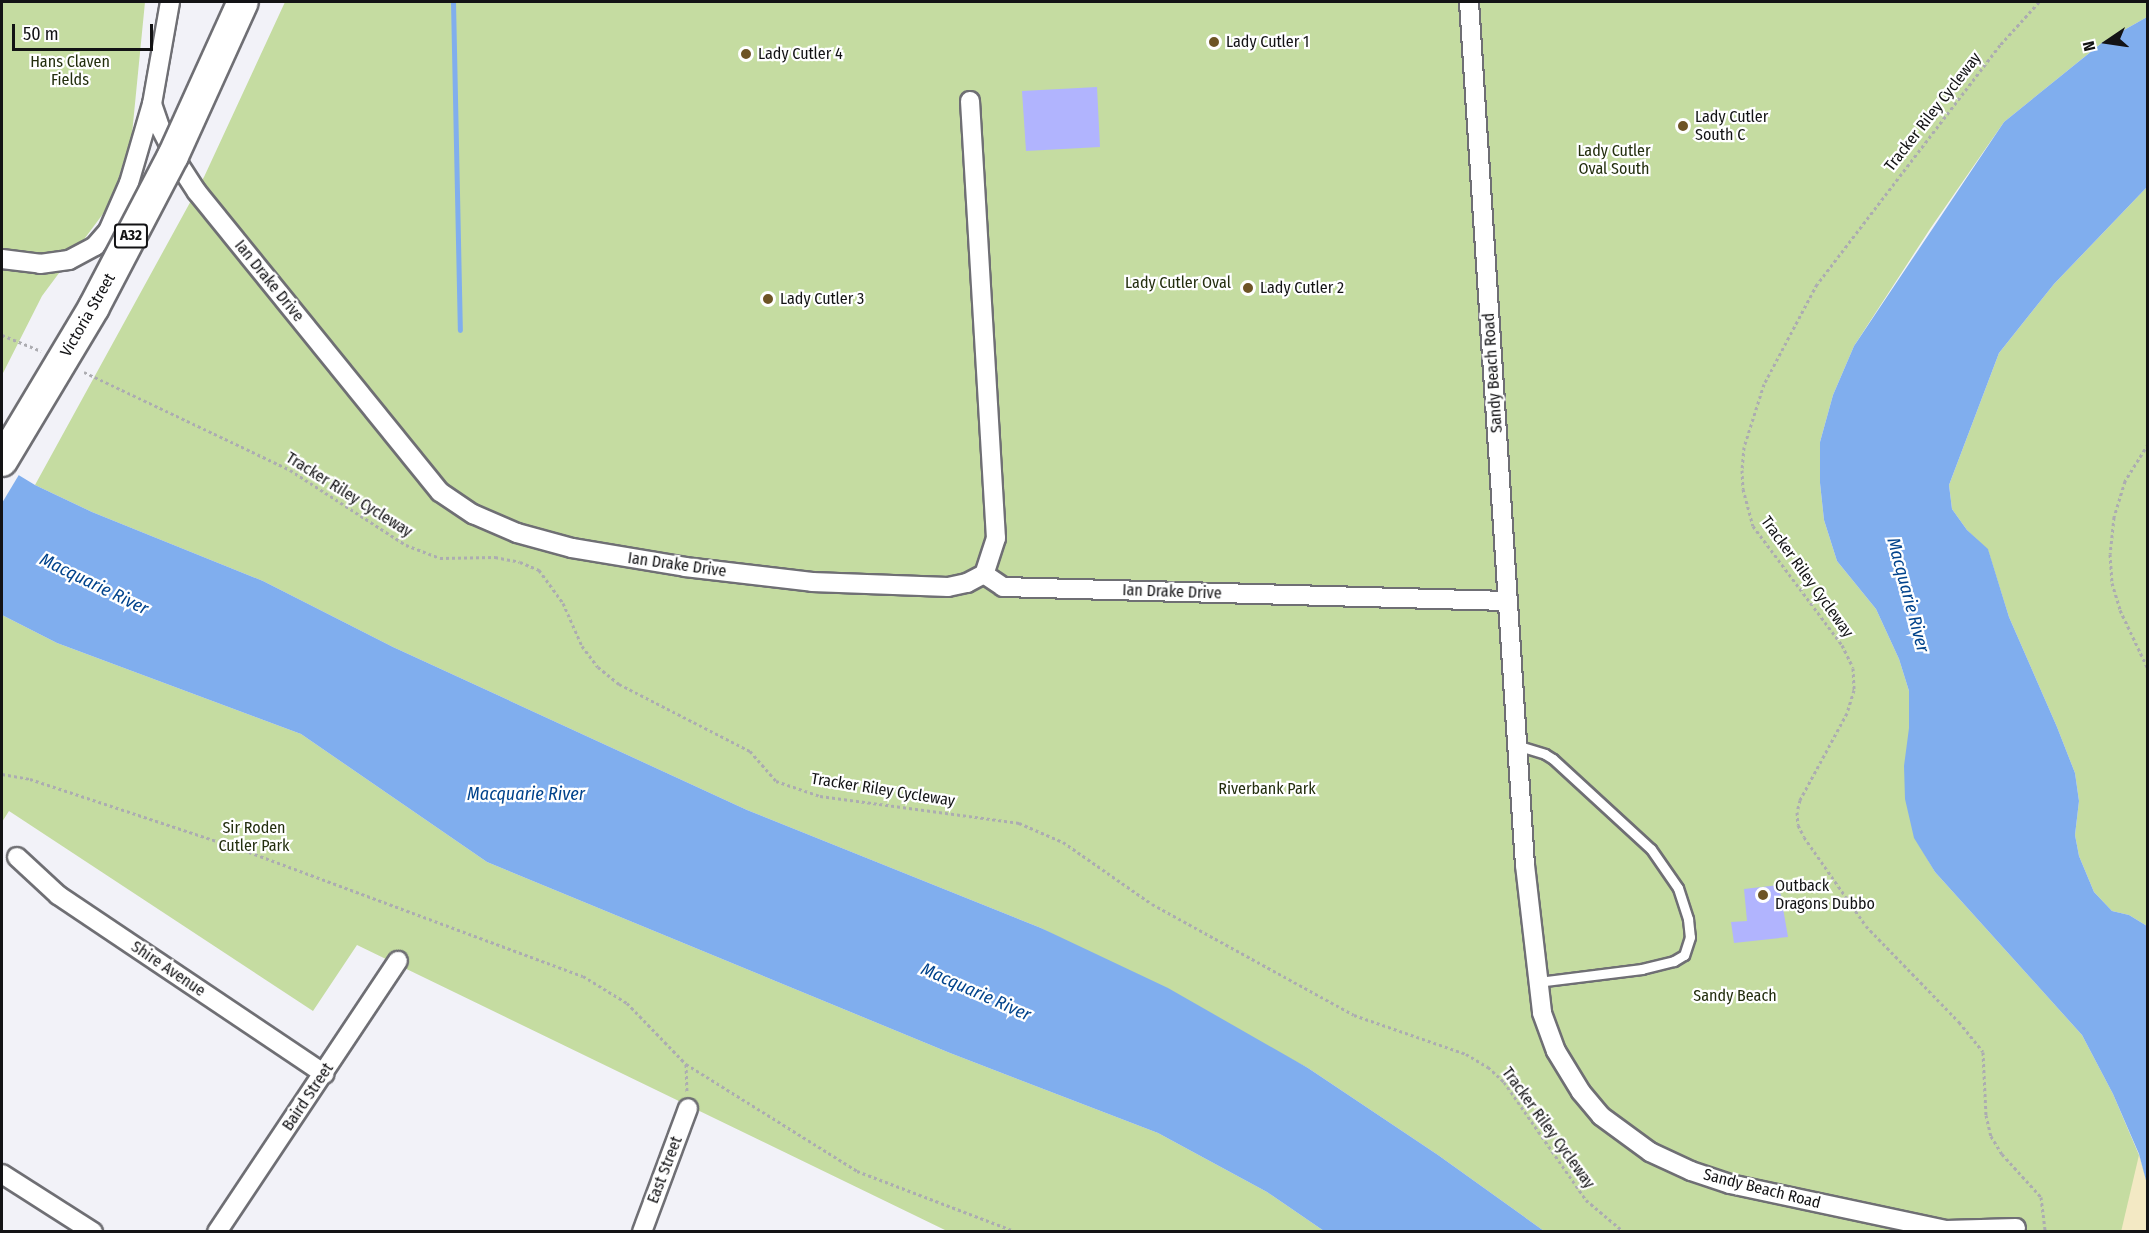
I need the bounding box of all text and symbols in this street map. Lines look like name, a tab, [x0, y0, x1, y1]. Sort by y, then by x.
scale bar	[15, 12, 156, 50]
north arrow	[2077, 12, 2137, 72]
text: 50 m	[23, 23, 59, 45]
place label: Lady Cutler 1	[1226, 32, 1309, 52]
marker: Lady Cutler 1	[1207, 35, 1221, 49]
text: N	[2079, 39, 2099, 53]
place label: Lady Cutler 4	[758, 44, 843, 64]
marker: Lady Cutler 4	[739, 47, 753, 61]
street label: Tracker Riley Cycleway	[1881, 49, 1985, 175]
park label: Hans Claven Fields	[30, 52, 110, 90]
place label: Lady Cutler South C	[1695, 107, 1768, 145]
marker: Lady Cutler South C	[1676, 119, 1690, 133]
park label: Lady Cutler Oval South	[1577, 141, 1651, 179]
road number: A32	[113, 224, 149, 248]
street label: Ian Drake Drive	[230, 236, 308, 326]
street label: Victoria Street	[56, 270, 120, 360]
park label: Lady Cutler Oval	[1125, 273, 1231, 293]
place label: Lady Cutler 2	[1260, 278, 1344, 298]
marker: Lady Cutler 2	[1241, 281, 1255, 295]
place label: Lady Cutler 3	[780, 289, 864, 309]
marker: Lady Cutler 3	[761, 292, 775, 306]
street label: Sandy Beach Road	[1479, 312, 1507, 434]
street label: Tracker Riley Cycleway	[282, 448, 416, 542]
street label: Tracker Riley Cycleway	[1757, 513, 1857, 641]
water label: Macquarie River	[1882, 535, 1934, 655]
water label: Macquarie River	[36, 548, 152, 620]
street label: Ian Drake Drive	[626, 549, 728, 581]
street label: Ian Drake Drive	[1122, 581, 1222, 603]
street label: Tracker Riley Cycleway	[810, 769, 956, 811]
park label: Riverbank Park	[1218, 779, 1316, 799]
water label: Macquarie River	[467, 783, 585, 805]
park label: Sir Roden Cutler Park	[218, 818, 290, 856]
place label: Outback Dragons Dubbo	[1775, 876, 1875, 914]
marker: Outback Dragons Dubbo	[1756, 888, 1770, 902]
street label: Shire Avenue	[127, 937, 209, 1001]
water label: Macquarie River	[918, 958, 1034, 1026]
park label: Sandy Beach	[1693, 986, 1777, 1006]
street label: Baird Street	[278, 1060, 338, 1134]
street label: Tracker Riley Cycleway	[1498, 1064, 1598, 1192]
street label: East Street	[643, 1134, 687, 1206]
street label: Sandy Beach Road	[1701, 1165, 1823, 1213]

